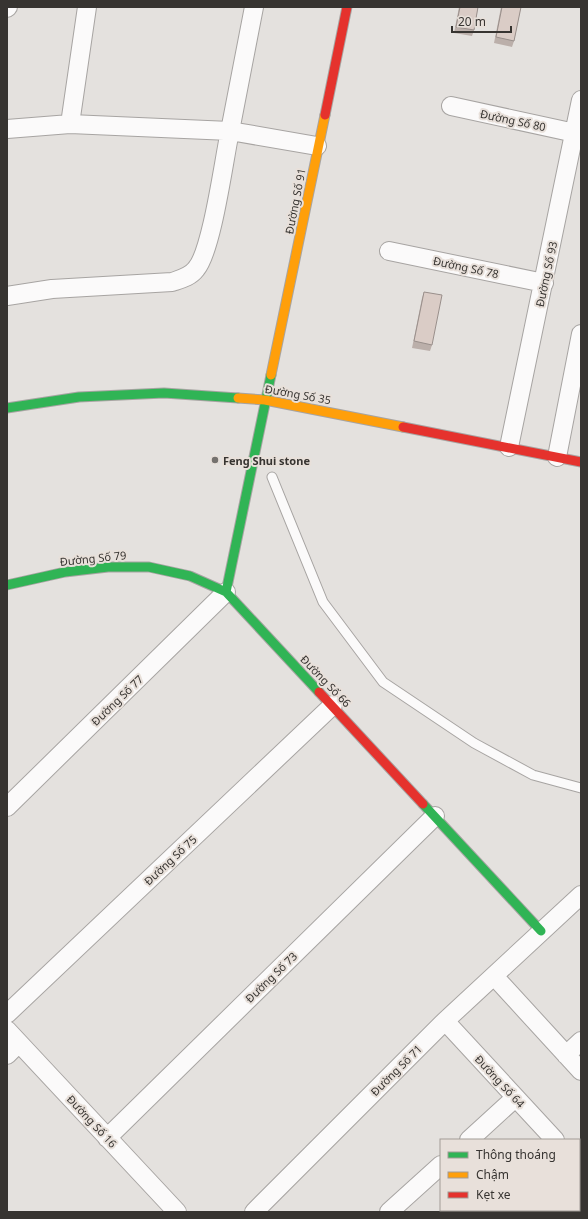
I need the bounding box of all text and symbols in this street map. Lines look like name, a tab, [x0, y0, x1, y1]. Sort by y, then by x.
scale bar	[452, 8, 511, 34]
text: 20 m	[458, 13, 486, 30]
street label: Đường Số 80	[479, 106, 547, 134]
street label: Đường Số 91	[281, 167, 309, 235]
street label: Đường Số 93	[532, 240, 560, 308]
street label: Đường Số 78	[432, 253, 500, 281]
street label: Đường Số 35	[264, 381, 332, 407]
place label: Feng Shui stone	[223, 453, 310, 468]
marker: Feng Shui stone	[210, 455, 220, 465]
street label: Đường Số 79	[59, 547, 127, 569]
street label: Đường Số 66	[297, 652, 355, 710]
street label: Đường Số 77	[88, 671, 146, 729]
street label: Đường Số 75	[140, 832, 200, 888]
street label: Đường Số 73	[242, 948, 300, 1006]
street label: Đường Số 71	[367, 1041, 425, 1099]
street label: Đường Số 64	[472, 1051, 529, 1111]
street label: Đường Số 16	[64, 1091, 120, 1151]
legend	[440, 1139, 580, 1211]
text: Thông thoáng	[476, 1146, 556, 1163]
text: Chậm	[476, 1166, 509, 1183]
text: Kẹt xe	[476, 1186, 511, 1203]

